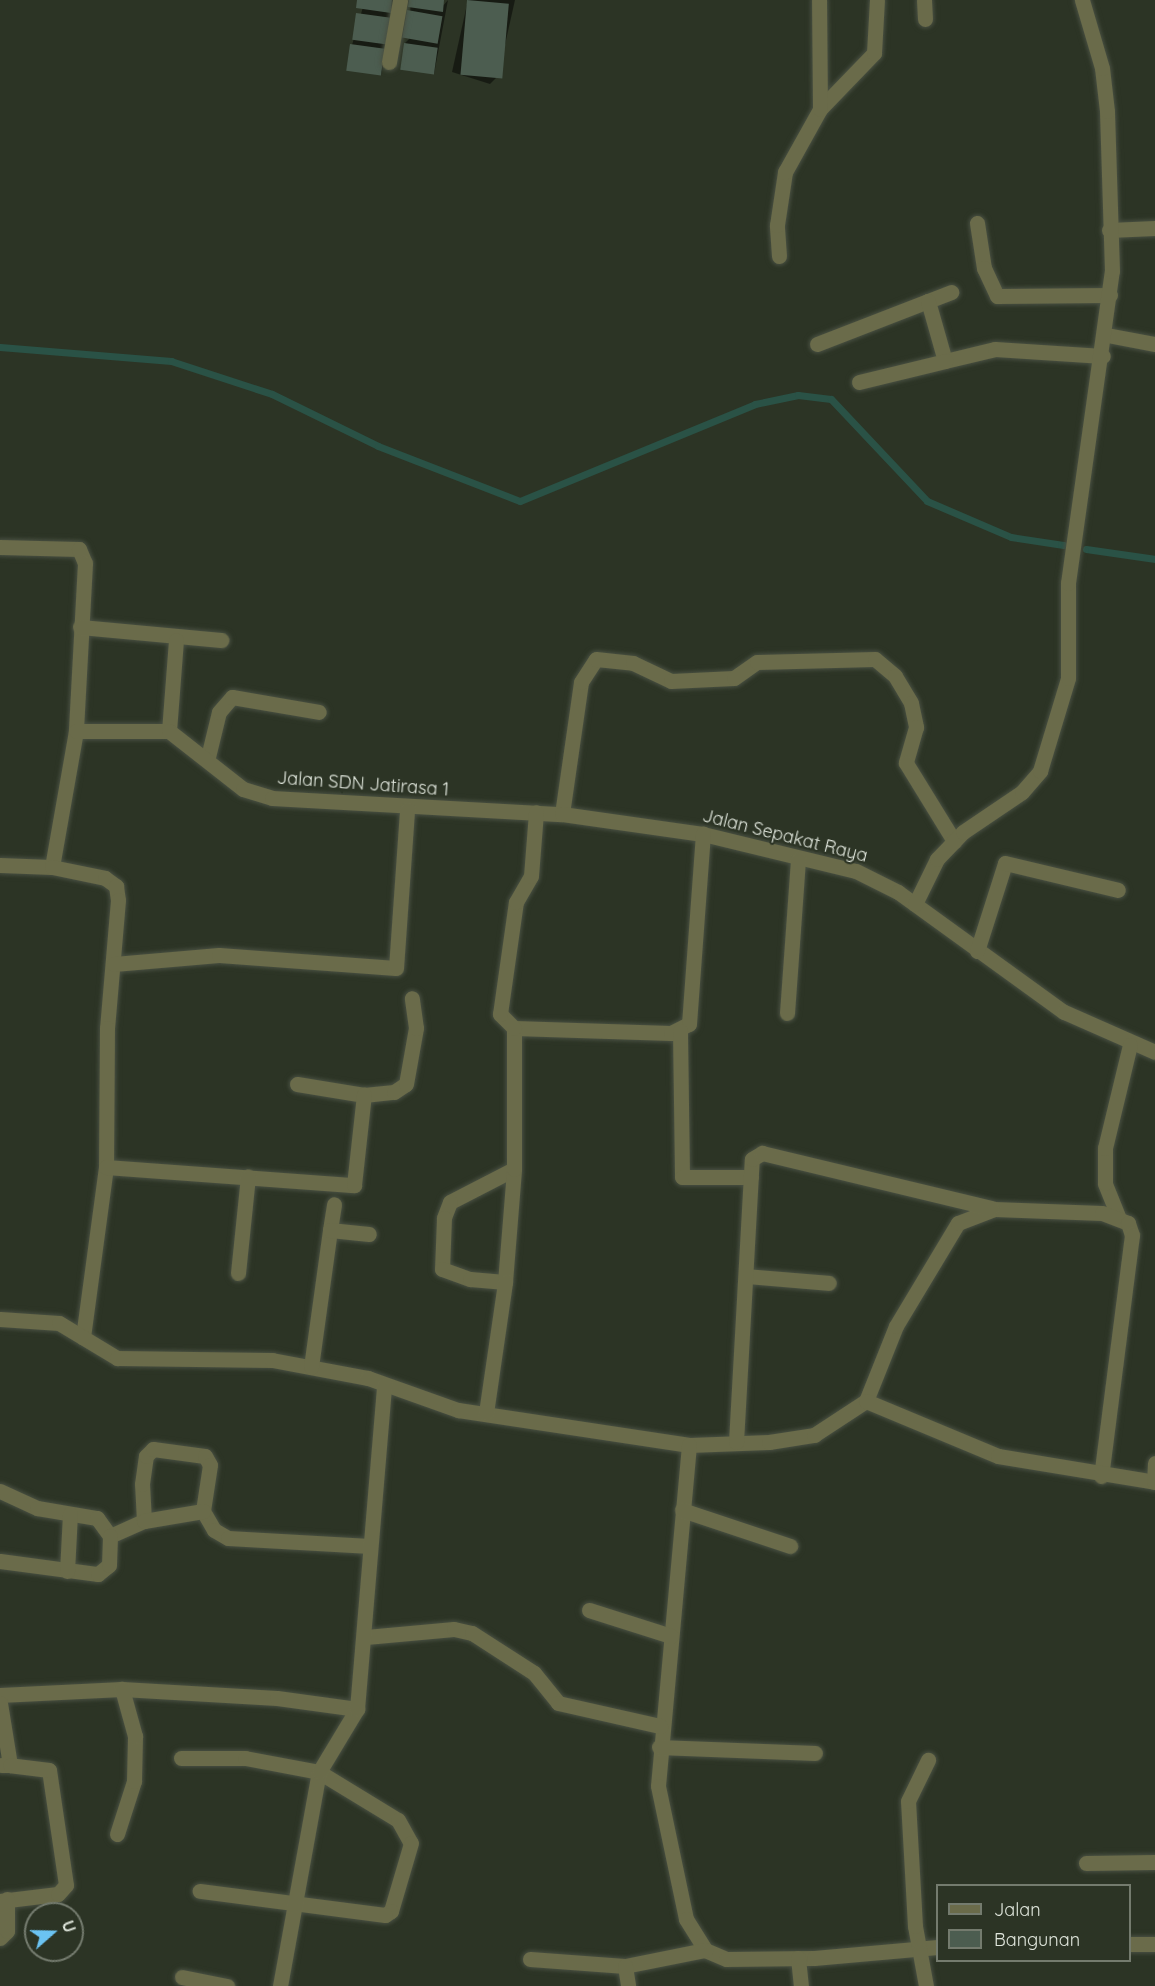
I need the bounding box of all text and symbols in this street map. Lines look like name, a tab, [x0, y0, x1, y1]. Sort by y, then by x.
street label: Jalan SDN Jatirasa 1	[276, 767, 450, 801]
street label: Jalan Sepakat Raya	[700, 805, 870, 867]
legend	[936, 1884, 1131, 1962]
text: Jalan	[994, 1898, 1041, 1921]
north arrow	[24, 1902, 84, 1962]
text: U	[58, 1918, 80, 1935]
text: Bangunan	[994, 1928, 1080, 1951]

